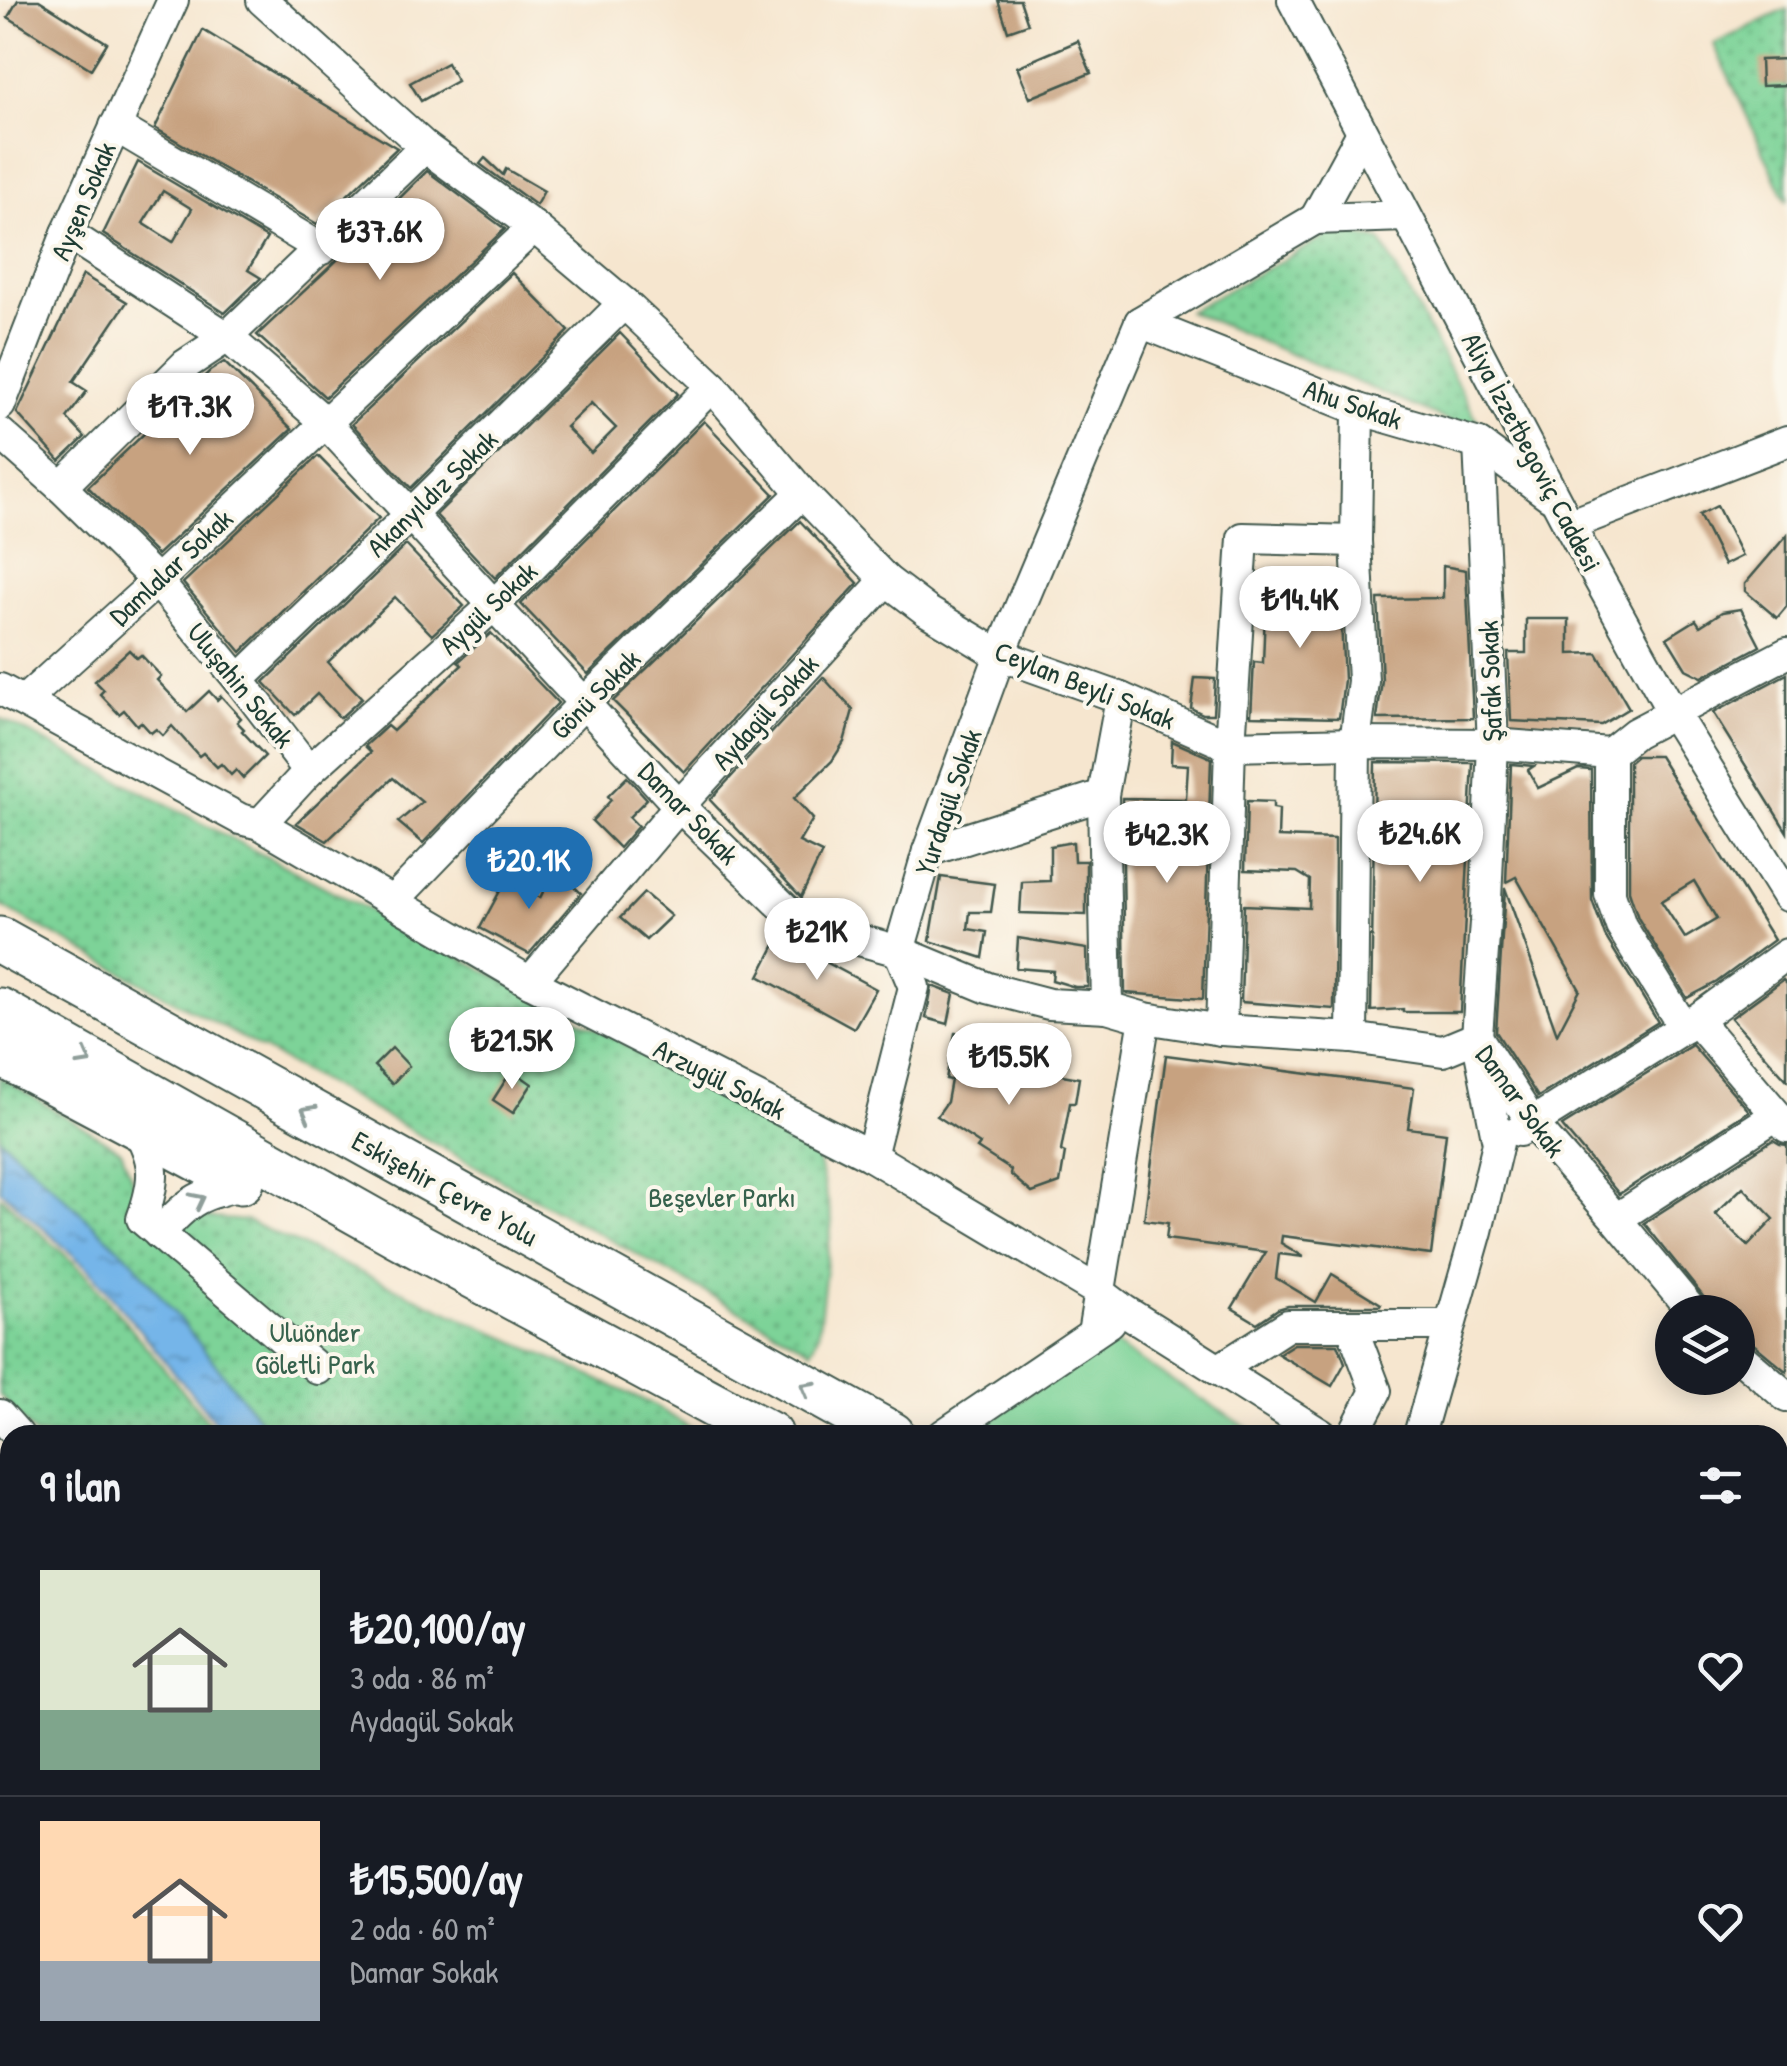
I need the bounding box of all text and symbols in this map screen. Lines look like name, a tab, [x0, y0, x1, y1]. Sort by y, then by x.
street label: Ayşen Sokak	[41, 136, 125, 266]
pin: ₺37.6K	[299, 198, 461, 283]
text: ₺37.6K	[338, 209, 422, 252]
street label: Aliya İzzetbegoviç Caddesi	[1453, 326, 1611, 578]
street label: Ahu Sokak	[1299, 370, 1407, 439]
pin: ₺17.3K	[109, 373, 271, 458]
text: ₺17.3K	[148, 384, 232, 427]
street label: Akanyıldız Sokak	[358, 421, 506, 565]
street label: Damlalar Sokak	[101, 500, 241, 634]
street label: Aygül Sokak	[431, 552, 546, 663]
pin: ₺14.4K	[1219, 566, 1381, 651]
text: ₺14.4K	[1261, 577, 1339, 620]
street label: Uluşahin Sokak	[179, 614, 304, 756]
street label: Şafak Sokak	[1469, 619, 1511, 742]
street label: Ceylan Beyli Sokak	[989, 632, 1181, 739]
street label: Gönü Sokak	[541, 640, 649, 748]
street label: Aydagül Sokak	[703, 646, 827, 778]
street label: Yurdagül Sokak	[905, 724, 991, 880]
street label: Damar Sokak	[630, 753, 748, 873]
pin: ₺24.6K	[1339, 800, 1501, 885]
pin: ₺42.3K	[1086, 801, 1248, 886]
text: ₺24.6K	[1379, 811, 1461, 854]
text: ₺42.3K	[1125, 812, 1209, 855]
pin: ₺20.1K	[448, 827, 610, 912]
text: ₺20.1K	[488, 838, 570, 881]
pin: ₺21K	[758, 898, 876, 983]
text: ₺21K	[786, 909, 848, 952]
pin: ₺21.5K	[431, 1007, 593, 1092]
text: ₺21.5K	[471, 1018, 553, 1061]
pin: ₺15.5K	[928, 1023, 1090, 1108]
street label: Arzugül Sokak	[647, 1029, 793, 1129]
text: ₺15.5K	[969, 1034, 1049, 1077]
street label: Damar Sokak	[1467, 1037, 1575, 1165]
one-way arrow	[74, 1046, 92, 1066]
one-way arrow	[300, 1105, 318, 1125]
street label: Eskişehir Çevre Yolu	[345, 1121, 545, 1255]
park label: Beşevler Parkı	[648, 1178, 796, 1216]
one-way arrow	[187, 1193, 205, 1212]
map controls	[1655, 1295, 1755, 1395]
button: layers	[1655, 1295, 1755, 1395]
park label: Uluönder Göletli Park	[255, 1313, 375, 1383]
one-way arrow	[799, 1380, 817, 1400]
text: 9 ilan	[40, 1457, 121, 1514]
icon: filters	[1693, 1458, 1748, 1513]
text: ₺20,100/ay	[350, 1599, 526, 1656]
icon: home	[120, 1610, 240, 1730]
icon: heart	[1693, 1643, 1748, 1698]
text: 3 oda · 86 m²	[350, 1656, 494, 1699]
text: Aydagül Sokak	[350, 1699, 514, 1742]
text: ₺15,500/ay	[350, 1850, 523, 1907]
icon: home	[120, 1861, 240, 1981]
icon: heart	[1693, 1894, 1748, 1949]
text: 2 oda · 60 m²	[350, 1907, 495, 1950]
text: Damar Sokak	[350, 1950, 498, 1993]

